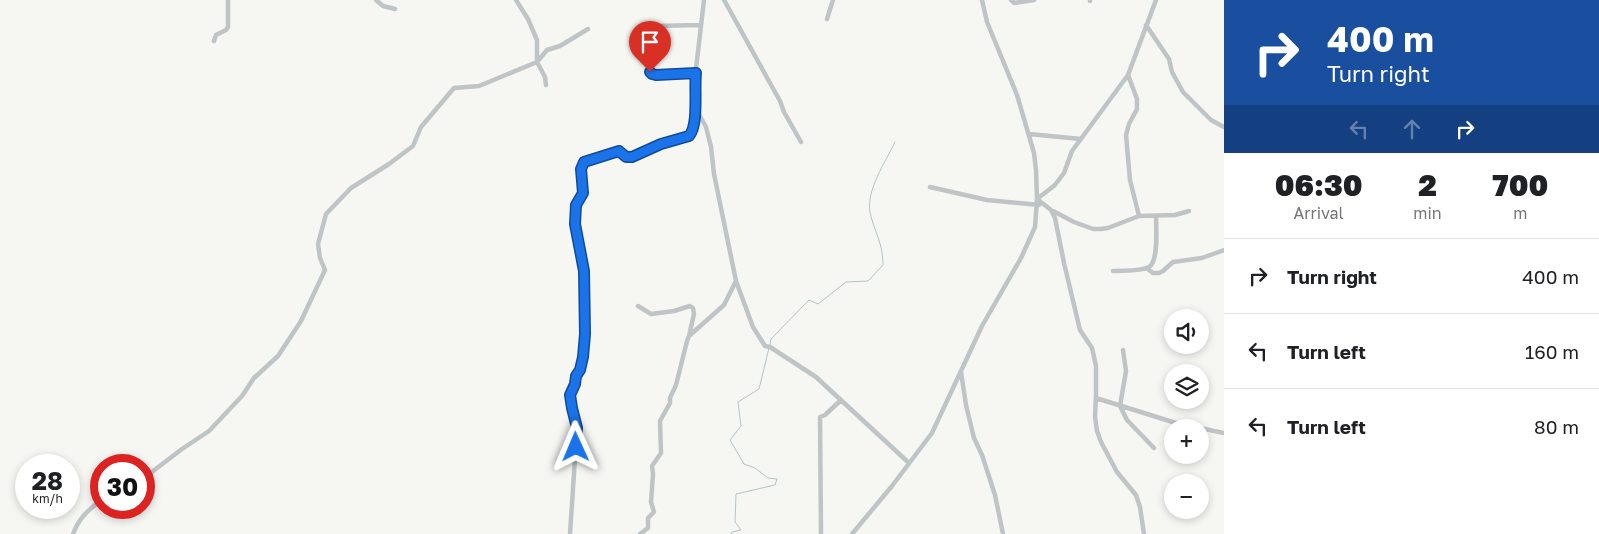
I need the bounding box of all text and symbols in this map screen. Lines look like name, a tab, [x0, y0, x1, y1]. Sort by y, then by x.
text: 400 m	[1327, 18, 1434, 60]
icon: right	[1244, 20, 1309, 85]
pin	[629, 21, 671, 72]
icon: arrive	[636, 28, 664, 56]
text: Turn right	[1327, 60, 1430, 87]
icon: left	[1345, 115, 1373, 143]
icon: ahead	[1398, 115, 1426, 143]
icon: right	[1451, 115, 1479, 143]
text: 06:30	[1275, 167, 1363, 203]
text: 2	[1418, 167, 1437, 203]
text: 700	[1492, 167, 1548, 203]
text: Arrival	[1294, 203, 1344, 223]
text: min	[1413, 203, 1442, 223]
text: m	[1513, 203, 1527, 223]
icon: right	[1244, 262, 1272, 290]
text: Turn right	[1287, 265, 1377, 288]
text: 400 m	[1522, 265, 1579, 288]
map controls	[1164, 309, 1209, 519]
button: sound	[1164, 309, 1209, 354]
icon: left	[1244, 337, 1272, 365]
text: Turn left	[1287, 340, 1366, 363]
text: 160 m	[1525, 340, 1579, 363]
button: layers	[1164, 364, 1209, 409]
icon: left	[1244, 412, 1272, 440]
text: Turn left	[1287, 415, 1366, 438]
text: 80 m	[1534, 415, 1579, 438]
button: +	[1164, 419, 1209, 464]
position arrow	[549, 420, 601, 472]
speed limit sign: 30	[90, 454, 155, 519]
text: 28	[32, 465, 63, 496]
button: −	[1164, 474, 1209, 519]
text: km/h	[32, 491, 63, 506]

